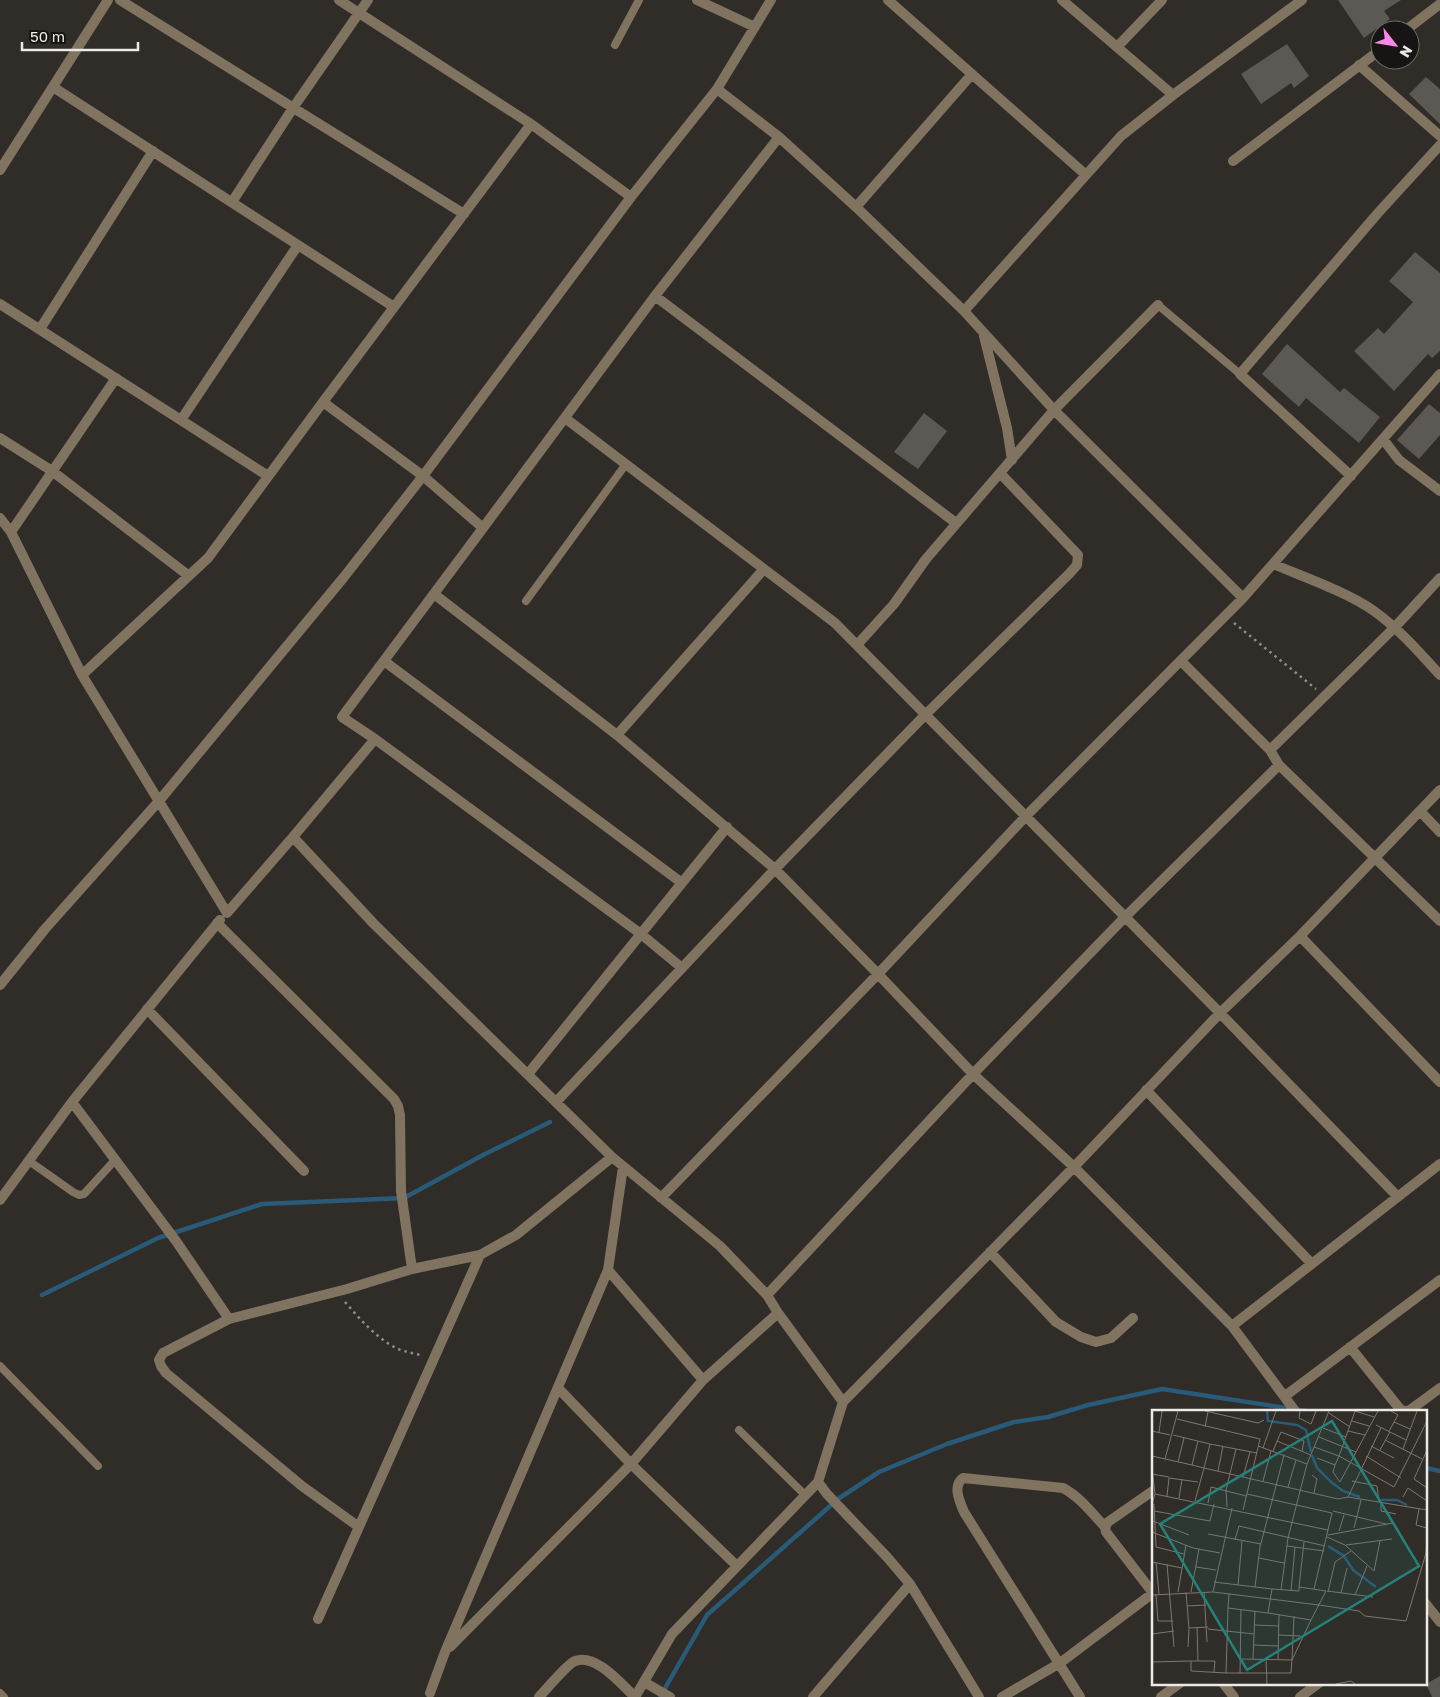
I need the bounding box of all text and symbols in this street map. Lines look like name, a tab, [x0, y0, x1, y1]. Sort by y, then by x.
scale bar	[22, 20, 139, 52]
north arrow	[1370, 20, 1420, 70]
text: 50 m	[30, 27, 65, 45]
text: N	[1397, 43, 1417, 61]
inset map	[1152, 1410, 1428, 1684]

